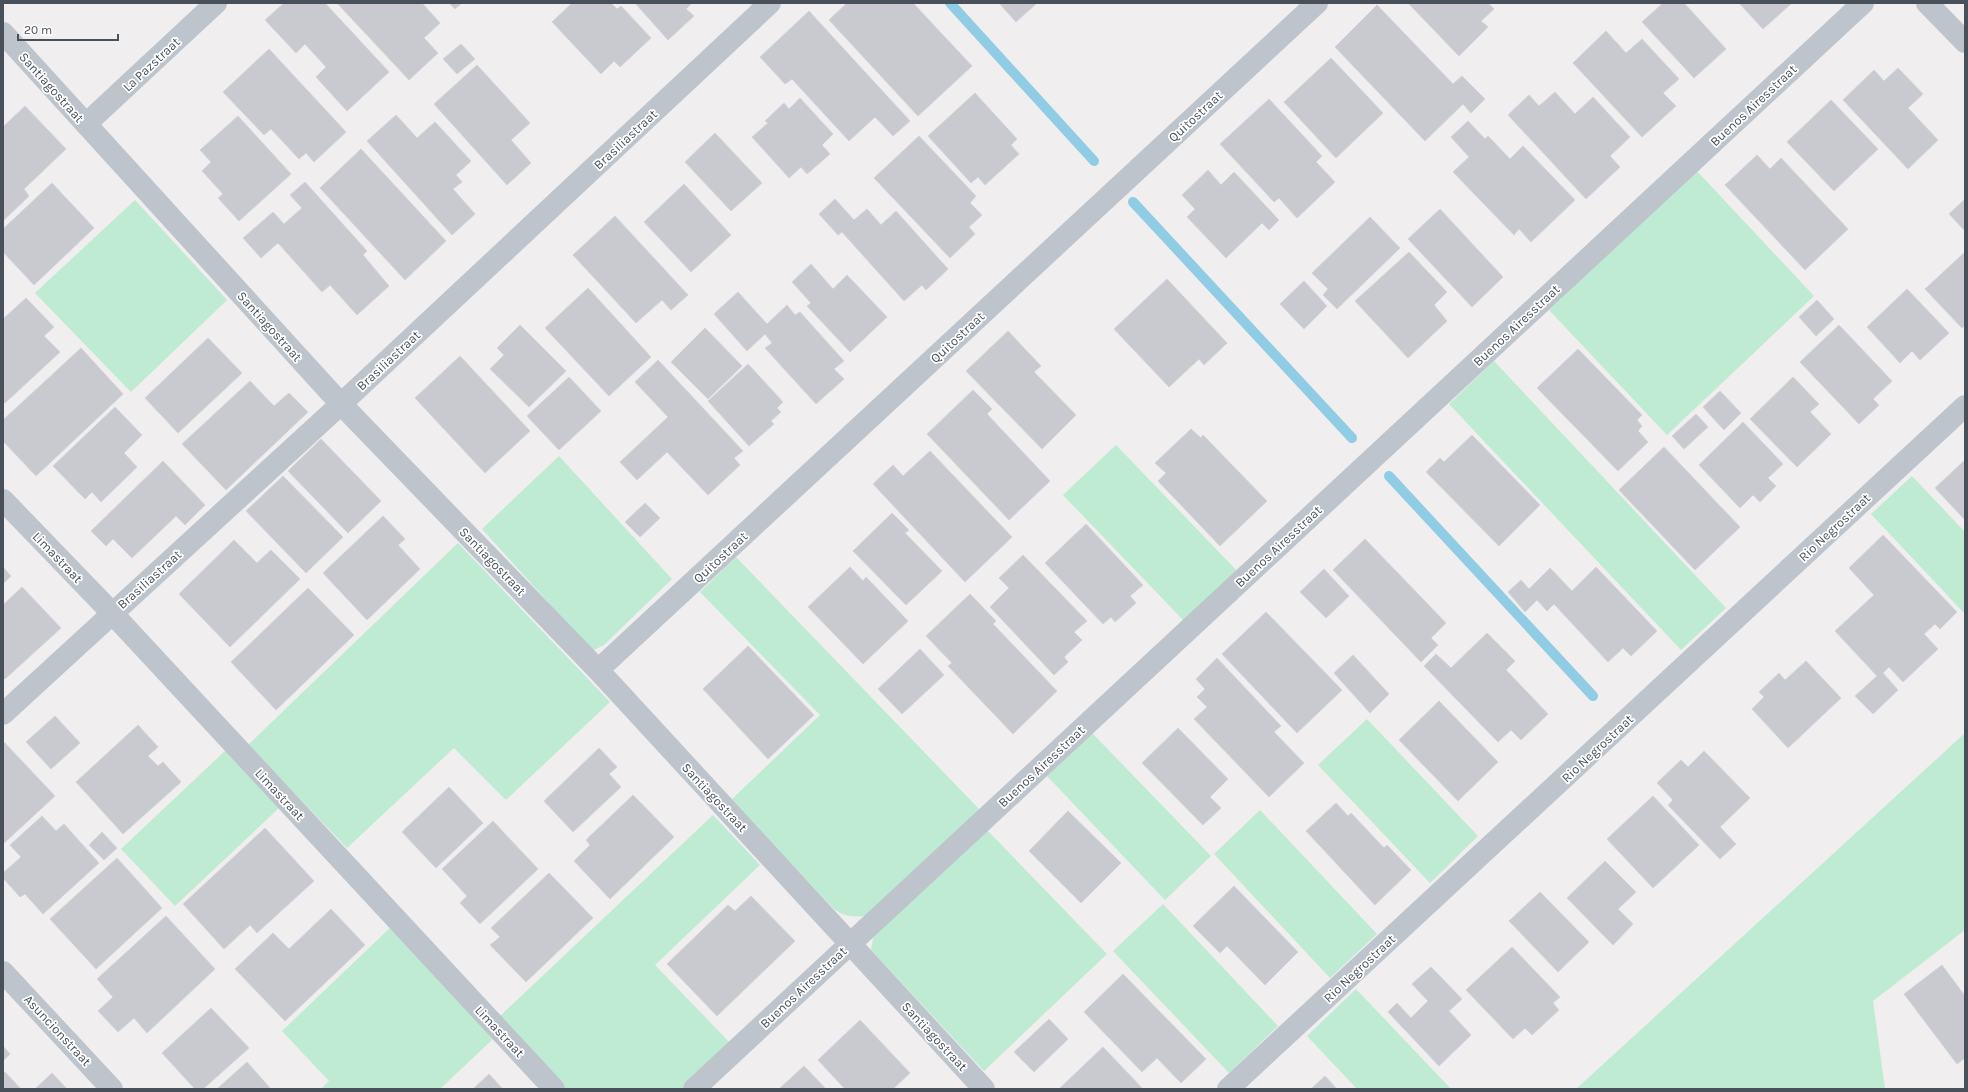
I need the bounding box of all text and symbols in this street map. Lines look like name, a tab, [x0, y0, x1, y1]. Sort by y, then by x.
scale bar	[18, 16, 118, 42]
text: 20 m	[24, 23, 52, 37]
street label: La Pazstraat	[120, 34, 183, 95]
street label: Santiagostraat	[16, 49, 87, 125]
street label: Buenos Airesstraat	[1707, 61, 1800, 149]
street label: Quitostraat	[1165, 88, 1225, 145]
street label: Brasiliastraat	[591, 106, 660, 172]
street label: Buenos Airesstraat	[1470, 281, 1563, 369]
street label: Santiagostraat	[234, 288, 305, 364]
street label: Quitostraat	[927, 309, 987, 366]
street label: Brasiliastraat	[354, 327, 423, 393]
street label: Rio Negrostraat	[1795, 490, 1873, 564]
street label: Buenos Airesstraat	[1232, 502, 1325, 590]
street label: Santiagostraat	[456, 524, 529, 599]
street label: Limastraat	[30, 529, 86, 586]
street label: Quitostraat	[690, 529, 750, 586]
street label: Brasiliastraat	[114, 547, 185, 612]
street label: Rio Negrostraat	[1558, 711, 1636, 785]
street label: Buenos Airesstraat	[995, 722, 1088, 810]
street label: Santiagostraat	[679, 760, 750, 835]
street label: Limastraat	[252, 765, 307, 823]
street label: Rio Negrostraat	[1320, 931, 1398, 1005]
street label: Buenos Airesstraat	[757, 943, 850, 1031]
street label: Asuncionstraat	[21, 992, 94, 1069]
street label: Santiagostraat	[899, 999, 970, 1074]
street label: Limastraat	[472, 1002, 527, 1060]

